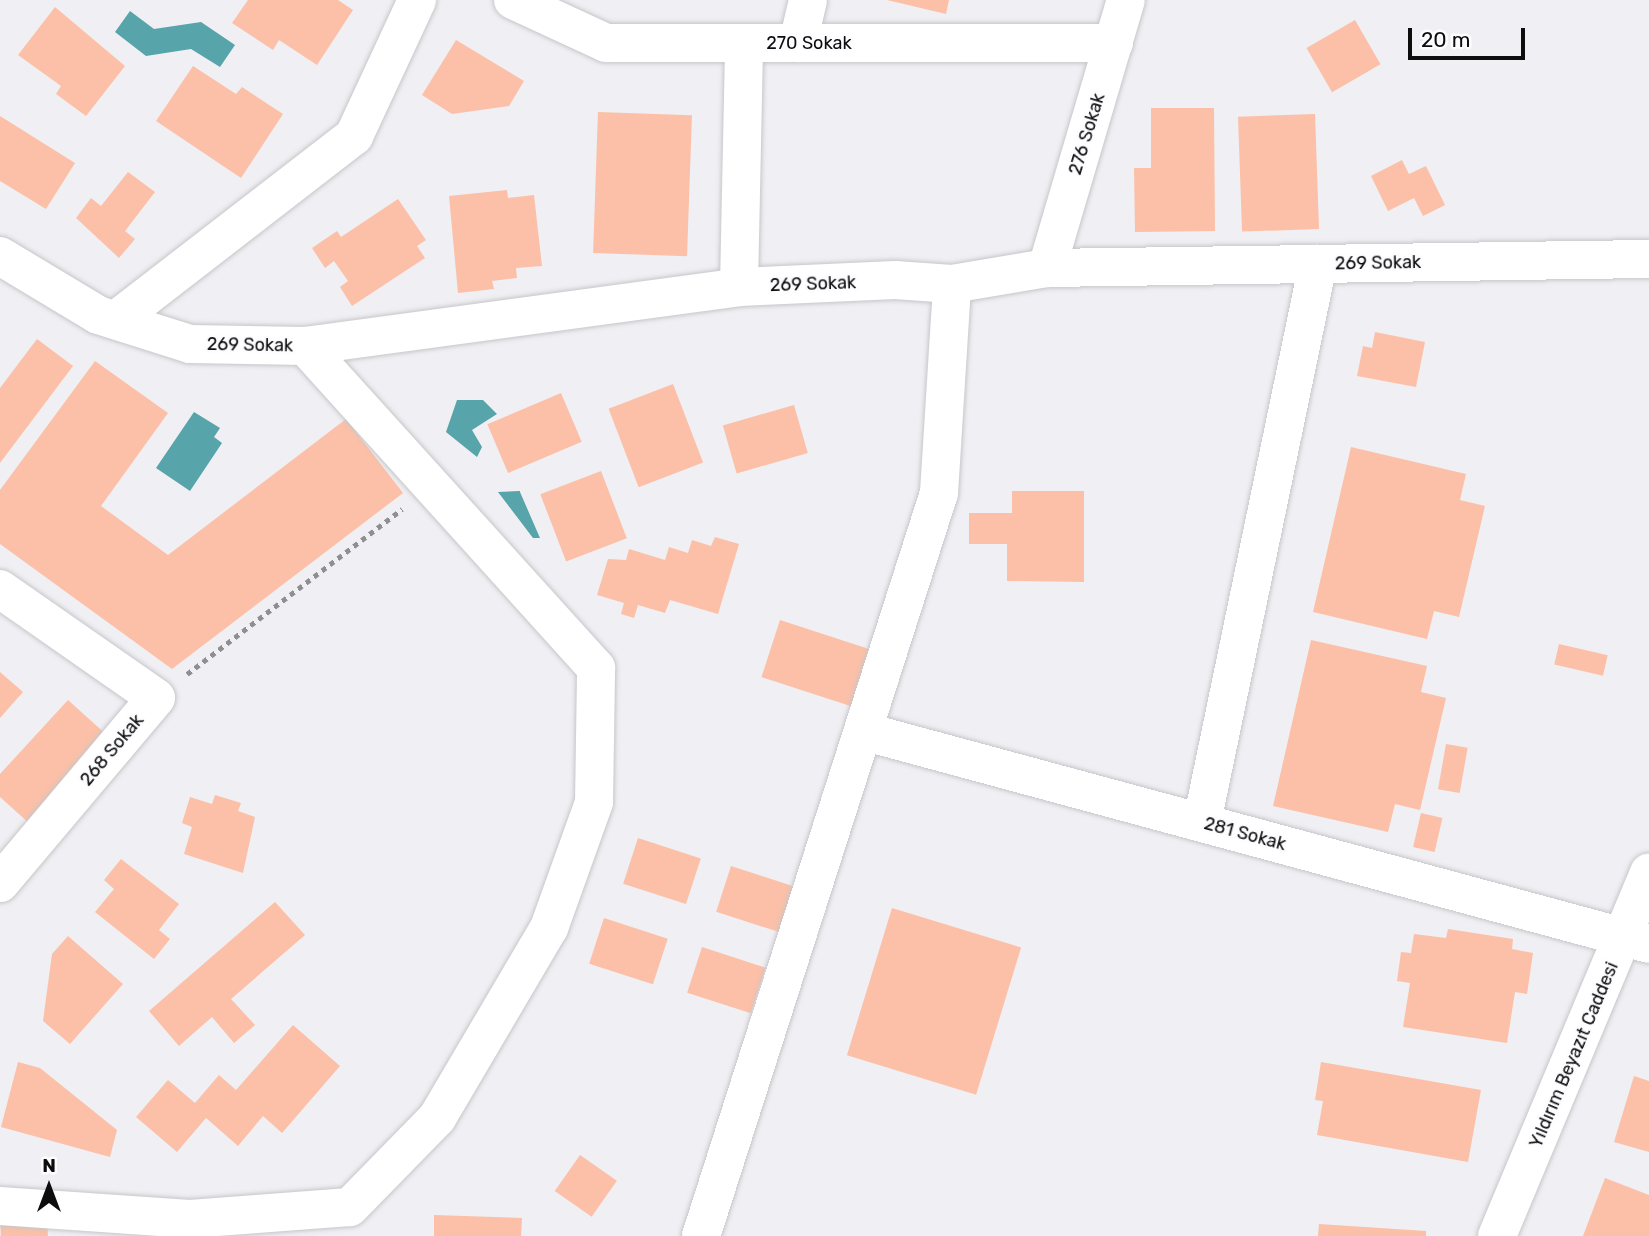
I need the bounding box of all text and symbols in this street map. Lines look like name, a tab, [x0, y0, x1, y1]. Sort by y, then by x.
scale bar	[1411, 14, 1528, 58]
text: 20 m	[1421, 27, 1470, 52]
street label: 270 Sokak	[766, 32, 852, 54]
street label: 276 Sokak	[1064, 91, 1110, 177]
street label: 269 Sokak	[1335, 251, 1421, 275]
street label: 269 Sokak	[769, 272, 857, 296]
street label: 269 Sokak	[207, 333, 293, 357]
street label: 268 Sokak	[76, 710, 148, 790]
street label: 281 Sokak	[1202, 813, 1288, 855]
street label: Yıldırım Beyazıt Caddesi	[1525, 959, 1623, 1151]
north arrow	[14, 1152, 84, 1222]
text: N	[42, 1154, 56, 1177]

